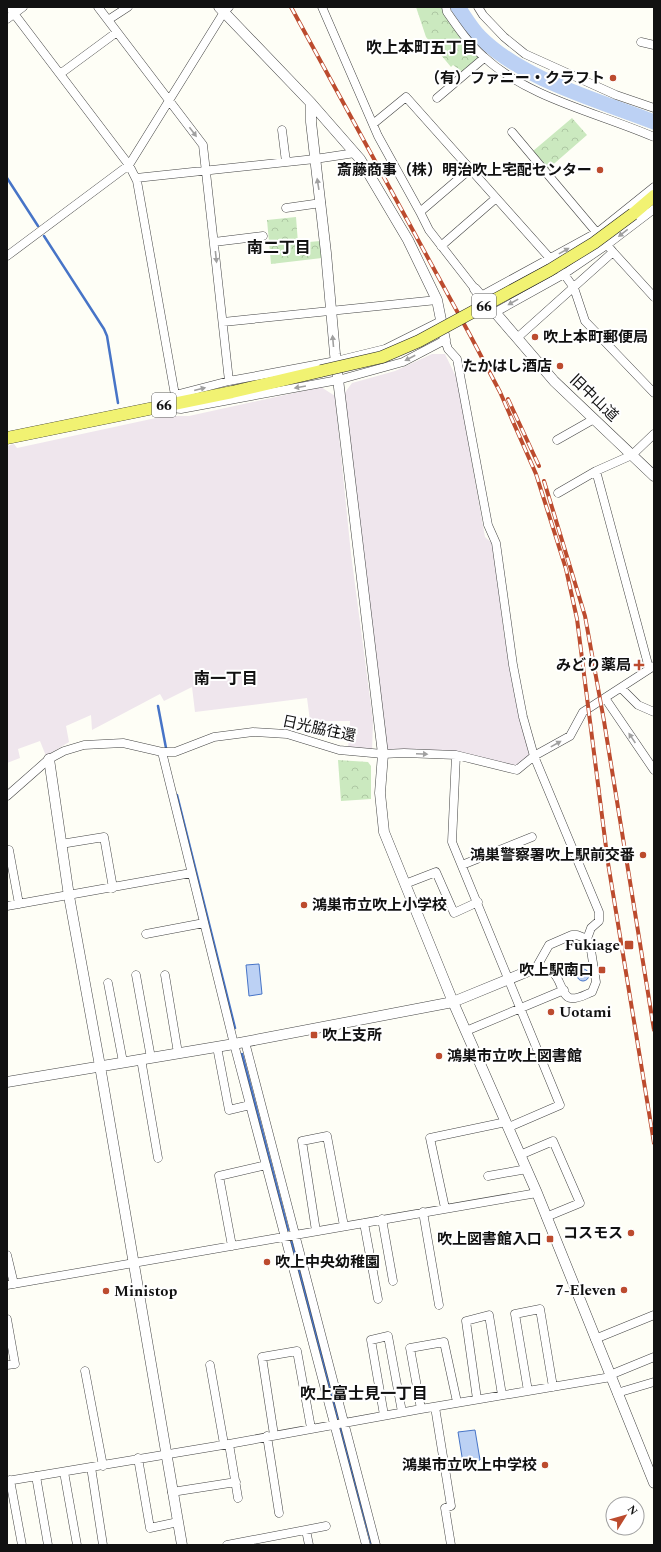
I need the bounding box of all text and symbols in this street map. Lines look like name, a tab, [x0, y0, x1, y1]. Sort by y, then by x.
district label: 吹上本町五丁目	[366, 36, 478, 60]
place label: （有）ファニー・クラフト	[425, 67, 605, 90]
marker: （有）ファニー・クラフト	[608, 73, 618, 83]
one-way arrow	[189, 126, 197, 137]
place label: 斎藤商事（株）明治吹上宅配センター	[337, 159, 592, 182]
marker: 斎藤商事（株）明治吹上宅配センター	[595, 165, 605, 175]
one-way arrow	[315, 178, 321, 190]
one-way arrow	[618, 228, 629, 237]
district label: 南二丁目	[247, 236, 311, 260]
one-way arrow	[558, 247, 570, 254]
one-way arrow	[213, 251, 219, 264]
road number: 66	[472, 294, 496, 318]
one-way arrow	[508, 298, 519, 305]
place label: 吹上本町郵便局	[543, 326, 648, 349]
marker: 吹上本町郵便局	[530, 332, 540, 342]
one-way arrow	[330, 335, 337, 347]
one-way arrow	[404, 355, 416, 361]
place label: たかはし酒店	[463, 355, 552, 378]
marker: たかはし酒店	[555, 361, 565, 371]
street label: 旧中山道	[564, 369, 624, 427]
one-way arrow	[294, 384, 306, 390]
one-way arrow	[194, 385, 207, 391]
road number: 66	[152, 393, 176, 417]
place label: みどり薬局	[556, 654, 631, 677]
marker: みどり薬局	[634, 660, 644, 670]
district label: 南一丁目	[194, 667, 258, 691]
street label: 日光脇往還	[280, 710, 358, 748]
one-way arrow	[628, 733, 636, 743]
one-way arrow	[550, 740, 562, 747]
one-way arrow	[416, 750, 428, 757]
place label: 鴻巣警察署吹上駅前交番	[470, 844, 635, 867]
marker: 鴻巣警察署吹上駅前交番	[638, 850, 648, 860]
place label: 鴻巣市立吹上小学校	[312, 894, 447, 917]
marker: 鴻巣市立吹上小学校	[299, 900, 309, 910]
place label: Fukiage	[565, 934, 620, 957]
marker: Fukiage	[623, 939, 635, 951]
place label: 吹上駅南口	[519, 959, 594, 982]
marker: 吹上駅南口	[597, 965, 607, 975]
place label: Uotami	[559, 1001, 611, 1024]
marker: Uotami	[546, 1007, 556, 1017]
place label: 吹上支所	[322, 1024, 382, 1047]
marker: 吹上支所	[309, 1030, 319, 1040]
place label: 鴻巣市立吹上図書館	[447, 1045, 582, 1068]
marker: 鴻巣市立吹上図書館	[434, 1051, 444, 1061]
place label: コスモス	[563, 1222, 623, 1245]
place label: 吹上図書館入口	[437, 1228, 542, 1251]
marker: コスモス	[626, 1228, 636, 1238]
marker: 吹上図書館入口	[545, 1234, 555, 1244]
place label: 吹上中央幼稚園	[275, 1251, 380, 1274]
marker: 吹上中央幼稚園	[262, 1257, 272, 1267]
place label: 7-Eleven	[556, 1279, 616, 1302]
place label: Ministop	[114, 1280, 178, 1303]
marker: 7-Eleven	[619, 1285, 629, 1295]
marker: Ministop	[101, 1286, 111, 1296]
district label: 吹上富士見一丁目	[300, 1382, 428, 1406]
place label: 鴻巣市立吹上中学校	[402, 1454, 537, 1477]
marker: 鴻巣市立吹上中学校	[540, 1460, 550, 1470]
north arrow	[605, 1496, 645, 1536]
text: N	[623, 1502, 642, 1519]

